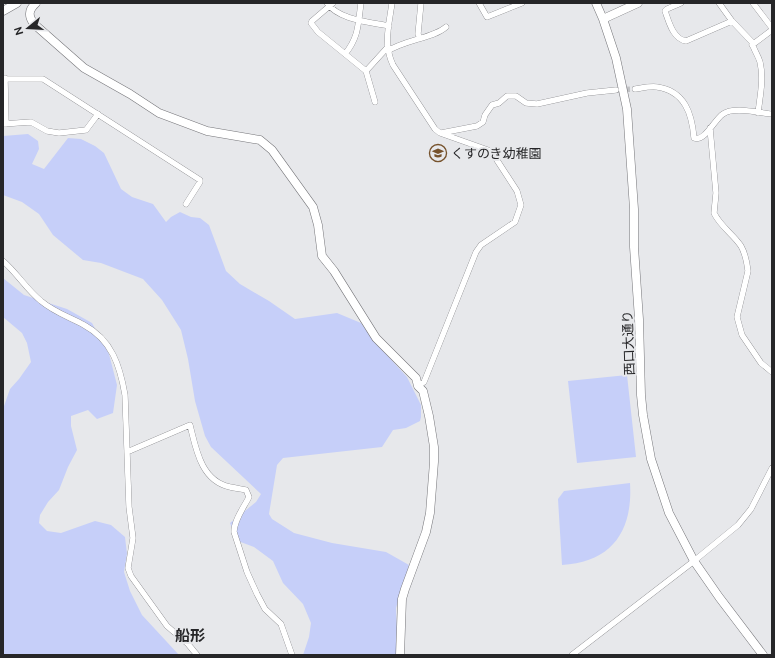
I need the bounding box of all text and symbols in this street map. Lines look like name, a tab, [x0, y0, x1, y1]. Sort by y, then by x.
north arrow	[8, 8, 48, 48]
text: N	[12, 25, 25, 37]
school or university icon: くすのき幼稚園	[428, 143, 448, 163]
place label: くすのき幼稚園	[451, 146, 542, 160]
street label: 西口大通り	[620, 310, 636, 376]
district label: 船形	[175, 627, 205, 644]

